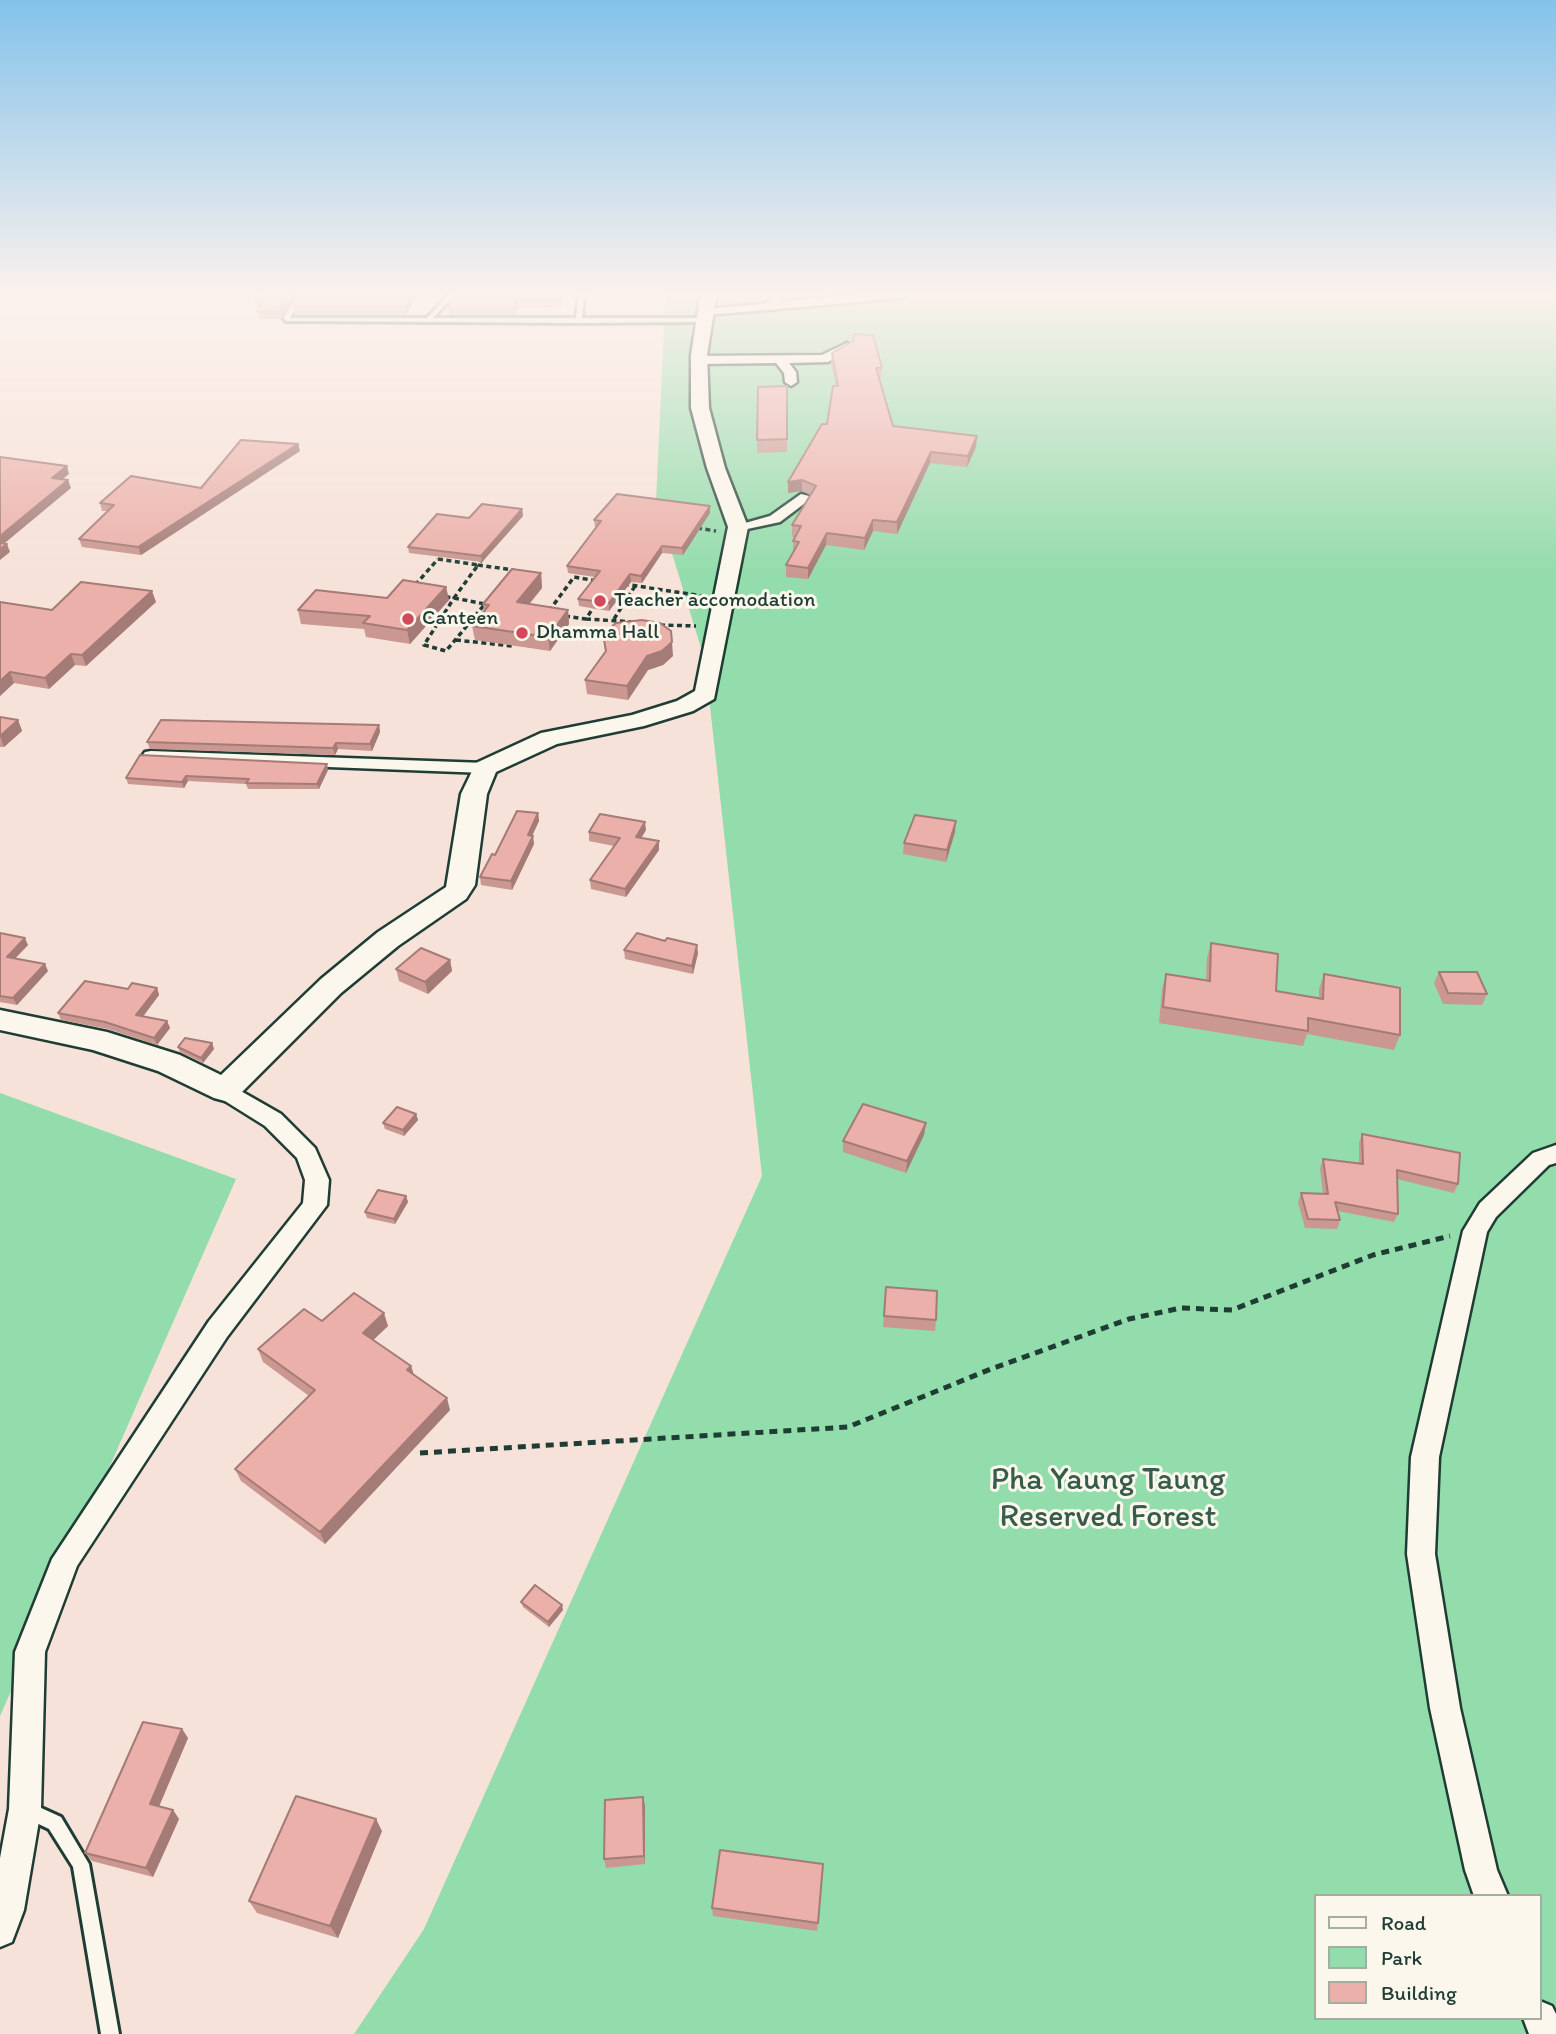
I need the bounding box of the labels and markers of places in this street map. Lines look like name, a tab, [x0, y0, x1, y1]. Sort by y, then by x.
place label: Teacher accomodation	[614, 588, 816, 614]
marker: Teacher accomodation	[592, 593, 608, 609]
place label: Canteen	[422, 606, 498, 632]
marker: Canteen	[400, 611, 416, 627]
place label: Dhamma Hall	[536, 620, 659, 646]
marker: Dhamma Hall	[514, 625, 530, 641]

